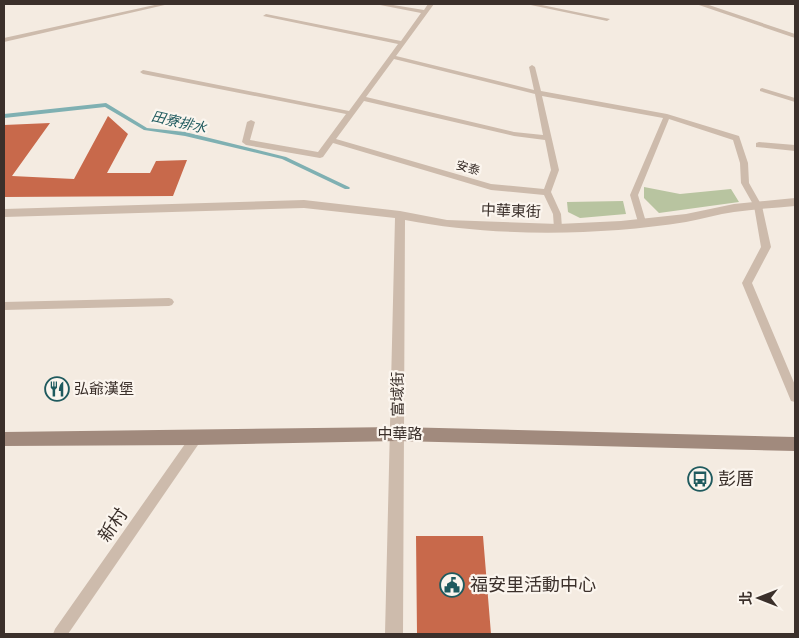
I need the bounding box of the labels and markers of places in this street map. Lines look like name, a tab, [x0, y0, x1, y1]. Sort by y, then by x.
restaurant icon: 弘爺漢堡	[44, 376, 70, 402]
place label: 弘爺漢堡	[74, 379, 134, 398]
bus stop icon: 彭厝	[687, 466, 713, 492]
place label: 彭厝	[718, 467, 754, 490]
public building icon: 福安里活動中心	[439, 572, 465, 598]
place label: 福安里活動中心	[470, 573, 596, 596]

